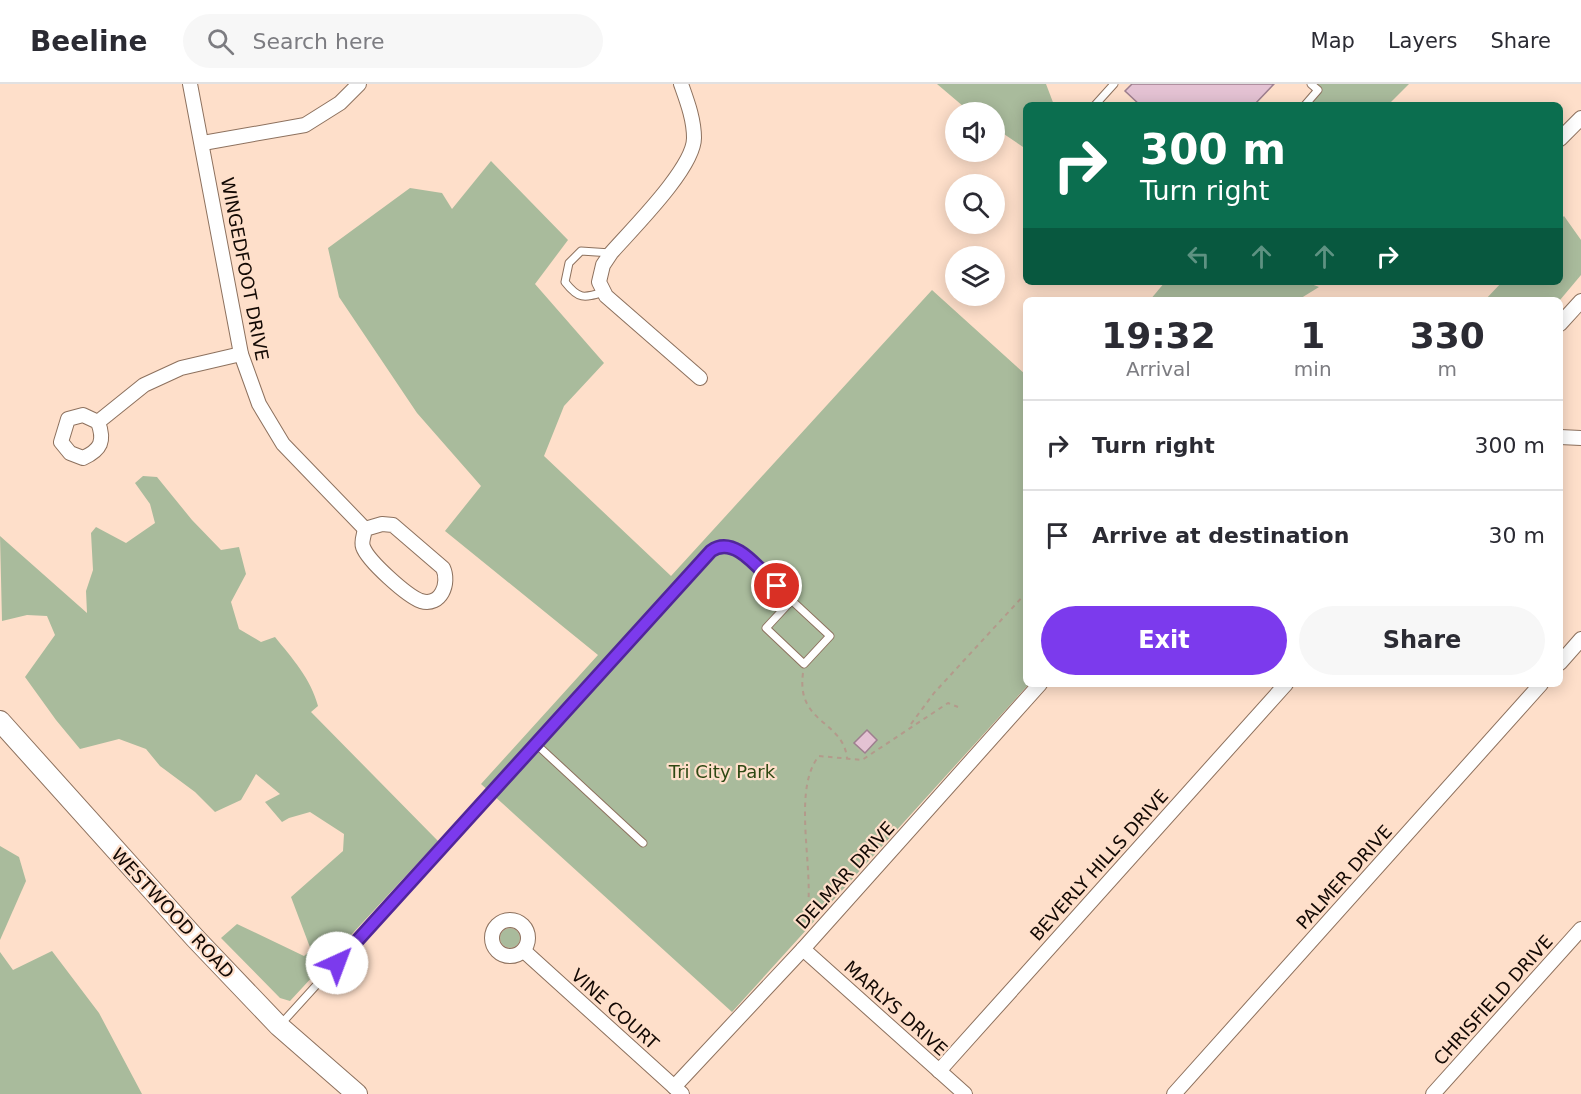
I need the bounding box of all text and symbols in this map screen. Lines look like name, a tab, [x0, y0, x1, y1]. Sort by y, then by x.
search box	[183, 14, 603, 68]
text: Beeline	[30, 25, 147, 58]
icon: search	[204, 25, 237, 58]
text: Search here	[252, 29, 385, 54]
text: Map	[1311, 29, 1355, 53]
text: Layers	[1388, 29, 1457, 53]
text: Share	[1490, 29, 1551, 53]
map controls	[945, 102, 1005, 306]
button: sound	[945, 102, 1005, 162]
text: 300 m	[1140, 125, 1286, 174]
icon: right	[1041, 126, 1119, 204]
button: search	[945, 174, 1005, 234]
street label: WINGEDFOOT DRIVE	[217, 175, 273, 363]
text: Turn right	[1140, 175, 1269, 206]
icon: left	[1182, 240, 1215, 273]
icon: ahead	[1245, 240, 1278, 273]
icon: ahead	[1308, 240, 1341, 273]
icon: right	[1371, 240, 1404, 273]
button: layers	[945, 246, 1005, 306]
text: 19:32	[1101, 315, 1216, 356]
text: 1	[1300, 315, 1325, 356]
text: 330	[1410, 315, 1485, 356]
text: Arrival	[1126, 357, 1191, 381]
text: min	[1294, 357, 1332, 381]
text: m	[1438, 357, 1457, 381]
icon: right	[1041, 429, 1074, 462]
text: Turn right	[1092, 433, 1215, 458]
text: 300 m	[1475, 433, 1545, 458]
icon: arrive	[1041, 519, 1074, 552]
text: Arrive at destination	[1092, 523, 1349, 548]
text: 30 m	[1489, 523, 1545, 548]
pin	[751, 560, 802, 611]
icon: arrive	[760, 569, 793, 602]
button: Exit	[1041, 606, 1287, 675]
button: Share	[1299, 606, 1545, 675]
park label: Tri City Park	[668, 761, 776, 782]
street label: BEVERLY HILLS DRIVE	[1026, 785, 1172, 945]
street label: DELMAR DRIVE	[791, 817, 899, 933]
street label: PALMER DRIVE	[1292, 821, 1396, 933]
street label: WESTWOOD ROAD	[107, 844, 239, 982]
position arrow	[305, 931, 369, 995]
street label: CHRISFIELD DRIVE	[1429, 931, 1557, 1069]
street label: MARLYS DRIVE	[840, 956, 952, 1060]
street label: VINE COURT	[567, 964, 664, 1054]

